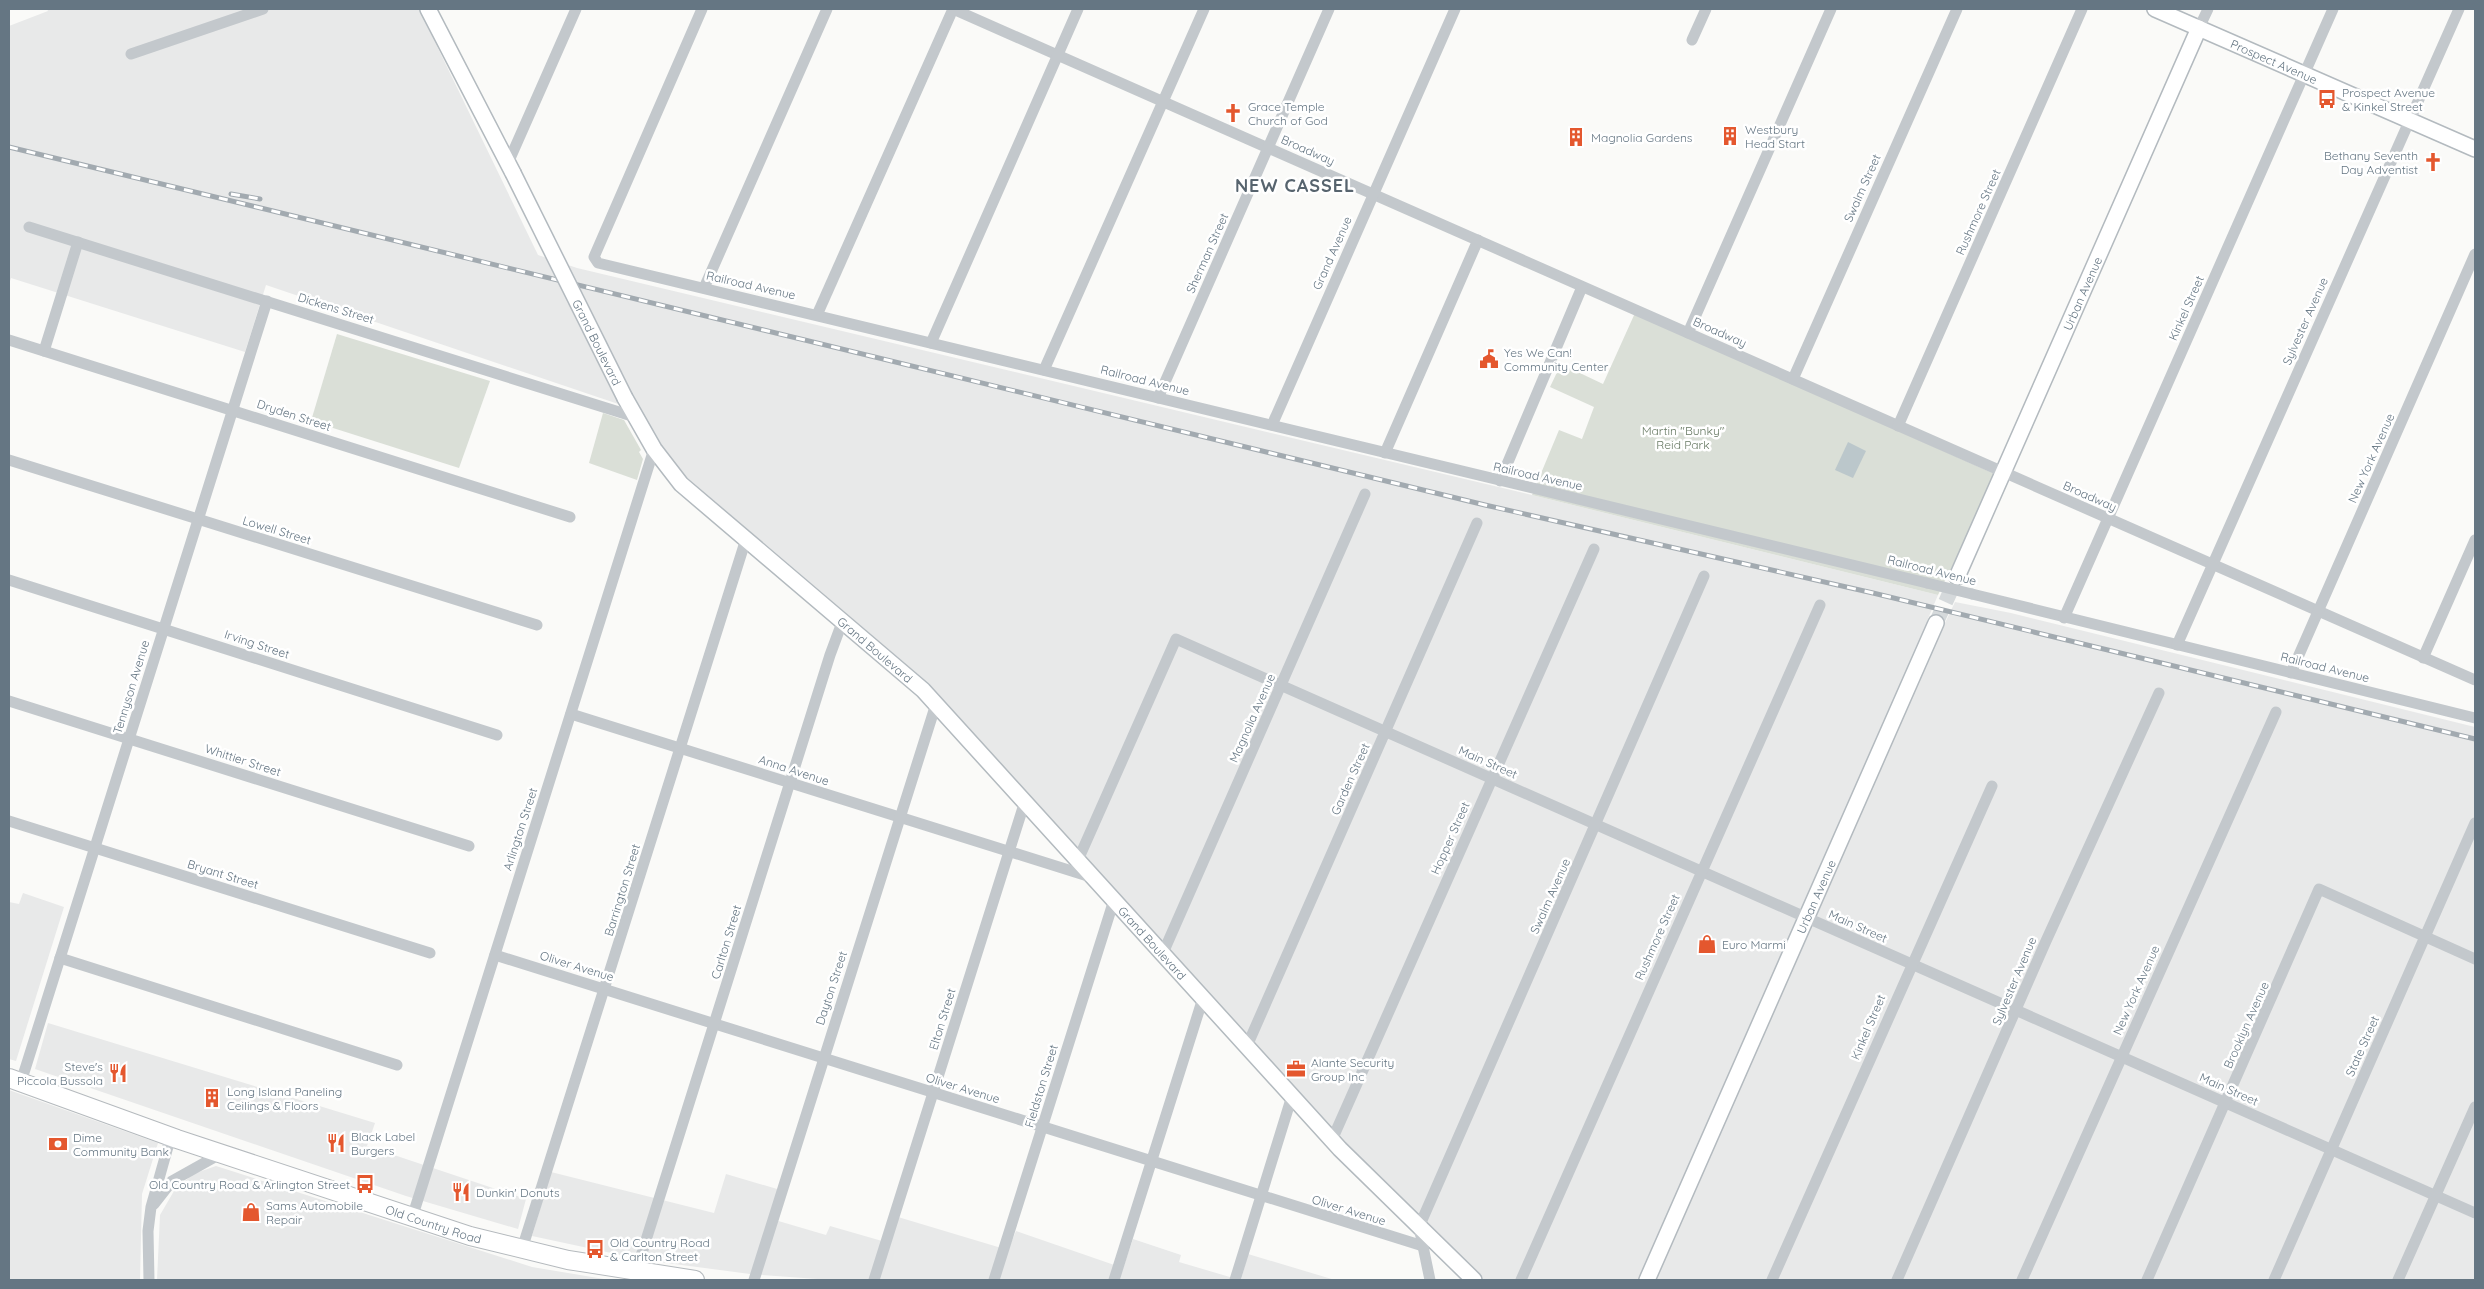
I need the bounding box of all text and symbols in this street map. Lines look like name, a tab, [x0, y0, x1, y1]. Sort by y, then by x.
street label: Prospect Avenue	[2228, 36, 2320, 87]
place label: Prospect Avenue & Kinkel Street	[2342, 85, 2435, 114]
bus stop icon: Prospect Avenue & Kinkel Street	[2316, 88, 2338, 110]
place label: Grace Temple Church of God	[1248, 99, 1328, 128]
church icon: Grace Temple Church of God	[1222, 102, 1244, 124]
place label: Westbury Head Start	[1745, 122, 1805, 151]
building icon: Westbury Head Start	[1719, 125, 1741, 147]
building icon: Magnolia Gardens	[1565, 126, 1587, 148]
place label: Magnolia Gardens	[1591, 130, 1693, 145]
street label: Broadway	[1279, 132, 1337, 168]
place label: Bethany Seventh Day Adventist	[2324, 148, 2418, 177]
church icon: Bethany Seventh Day Adventist	[2422, 151, 2444, 173]
street label: Swalm Street	[1840, 152, 1884, 224]
street label: Rushmore Street	[1952, 167, 2004, 257]
district label: NEW CASSEL	[1235, 174, 1355, 197]
street label: Sherman Street	[1183, 211, 1231, 295]
street label: Grand Avenue	[1309, 214, 1355, 292]
street label: Urban Avenue	[2059, 254, 2105, 333]
street label: Railroad Avenue	[705, 267, 797, 303]
street label: Kinkel Street	[2165, 273, 2207, 343]
street label: Sylvester Avenue	[2279, 275, 2331, 367]
street label: Dickens Street	[296, 289, 376, 327]
street label: Grand Boulevard	[570, 297, 625, 388]
street label: Broadway	[1691, 314, 1749, 350]
place label: Yes We Can! Community Center	[1504, 345, 1609, 374]
public building icon: Yes We Can! Community Center	[1478, 348, 1500, 370]
street label: Railroad Avenue	[1099, 362, 1191, 398]
street label: Dryden Street	[255, 396, 333, 434]
street label: New York Avenue	[2344, 411, 2398, 505]
park label: Martin "Bunky" Reid Park	[1642, 423, 1725, 452]
street label: Railroad Avenue	[1492, 458, 1584, 494]
street label: Broadway	[2061, 478, 2119, 514]
street label: Lowell Street	[241, 512, 313, 548]
street label: Railroad Avenue	[1886, 552, 1978, 588]
street label: Grand Boulevard	[835, 613, 916, 686]
street label: Irving Street	[223, 626, 291, 662]
street label: Tennyson Avenue	[110, 638, 152, 736]
street label: Railroad Avenue	[2279, 649, 2371, 685]
street label: Magnolia Avenue	[1226, 671, 1278, 765]
street label: Whittier Street	[203, 741, 283, 779]
street label: Garden Street	[1327, 741, 1373, 817]
street label: Main Street	[1456, 742, 1520, 782]
street label: Anna Avenue	[757, 752, 831, 789]
street label: Arlington Street	[500, 786, 540, 872]
street label: Hopper Street	[1427, 799, 1473, 877]
street label: Barrington Street	[601, 842, 643, 938]
street label: Bryant Street	[186, 856, 260, 892]
street label: Swalm Avenue	[1527, 856, 1573, 936]
street label: Urban Avenue	[1793, 857, 1839, 936]
street label: Rushmore Street	[1631, 892, 1683, 982]
street label: Carlton Street	[708, 903, 744, 981]
street label: Grand Boulevard	[1115, 903, 1190, 983]
street label: Main Street	[1826, 906, 1890, 946]
shop icon: Euro Marmi	[1696, 933, 1718, 955]
street label: Sylvester Avenue	[1989, 934, 2039, 1027]
place label: Euro Marmi	[1722, 937, 1786, 952]
street label: New York Avenue	[2109, 943, 2163, 1037]
street label: Oliver Avenue	[538, 948, 616, 984]
street label: Dayton Street	[812, 949, 850, 1027]
street label: Brooklyn Avenue	[2220, 979, 2272, 1071]
street label: Elton Street	[925, 986, 959, 1052]
street label: Kinkel Street	[1848, 992, 1888, 1062]
street label: State Street	[2342, 1013, 2382, 1079]
street label: Fieldston Street	[1021, 1043, 1061, 1129]
place label: Alante Security Group Inc	[1311, 1055, 1394, 1084]
office icon: Alante Security Group Inc	[1285, 1058, 1307, 1080]
place label: Steve's Piccola Bussola	[17, 1059, 103, 1088]
restaurant icon: Steve's Piccola Bussola	[107, 1062, 129, 1084]
street label: Main Street	[2197, 1069, 2261, 1109]
street label: Oliver Avenue	[924, 1070, 1002, 1106]
place label: Long Island Paneling Ceilings & Floors	[227, 1084, 342, 1113]
building icon: Long Island Paneling Ceilings & Floors	[201, 1087, 223, 1109]
place label: Black Label Burgers	[351, 1129, 415, 1158]
place label: Dime Community Bank	[73, 1130, 169, 1159]
restaurant icon: Black Label Burgers	[325, 1132, 347, 1154]
bank icon: Dime Community Bank	[47, 1133, 69, 1155]
bus stop icon: Old Country Road & Arlington Street	[354, 1173, 376, 1195]
place label: Old Country Road & Arlington Street	[149, 1177, 350, 1192]
restaurant icon: Dunkin' Donuts	[450, 1181, 472, 1203]
place label: Dunkin' Donuts	[476, 1185, 560, 1200]
street label: Oliver Avenue	[1310, 1192, 1388, 1228]
place label: Sams Automobile Repair	[266, 1198, 363, 1227]
shop icon: Sams Automobile Repair	[240, 1201, 262, 1223]
street label: Old Country Road	[384, 1201, 483, 1246]
place label: Old Country Road & Carlton Street	[610, 1235, 710, 1264]
bus stop icon: Old Country Road & Carlton Street	[584, 1238, 606, 1260]

